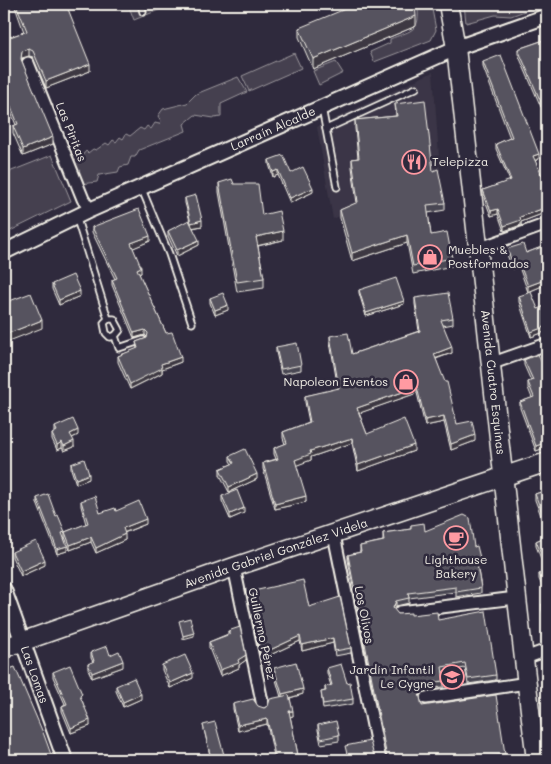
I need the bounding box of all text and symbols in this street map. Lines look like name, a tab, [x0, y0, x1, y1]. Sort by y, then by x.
street label: Las Piritas	[53, 100, 91, 164]
street label: Larraín Alcalde	[228, 102, 318, 154]
restaurant icon: Telepizza	[401, 149, 427, 175]
place label: Telepizza	[432, 153, 488, 169]
place label: Muebles & Postformados	[448, 241, 529, 271]
shop icon: Muebles & Postformados	[417, 244, 443, 270]
street label: Avenida Cuatro Esquinas	[478, 309, 510, 456]
shop icon: Napoleon Eventos	[393, 369, 419, 395]
place label: Napoleon Eventos	[284, 373, 388, 389]
street label: Avenida Gabriel González Videla	[182, 514, 370, 591]
cafe icon: Lighthouse Bakery	[443, 525, 469, 551]
place label: Lighthouse Bakery	[425, 551, 487, 581]
street label: Los Olivos	[352, 585, 378, 645]
street label: Guillermo Pérez	[245, 586, 281, 682]
street label: Las Lomas	[18, 644, 53, 705]
place label: Jardín Infantil Le Cygne	[349, 661, 434, 691]
school or university icon: Jardín Infantil Le Cygne	[439, 664, 465, 690]

